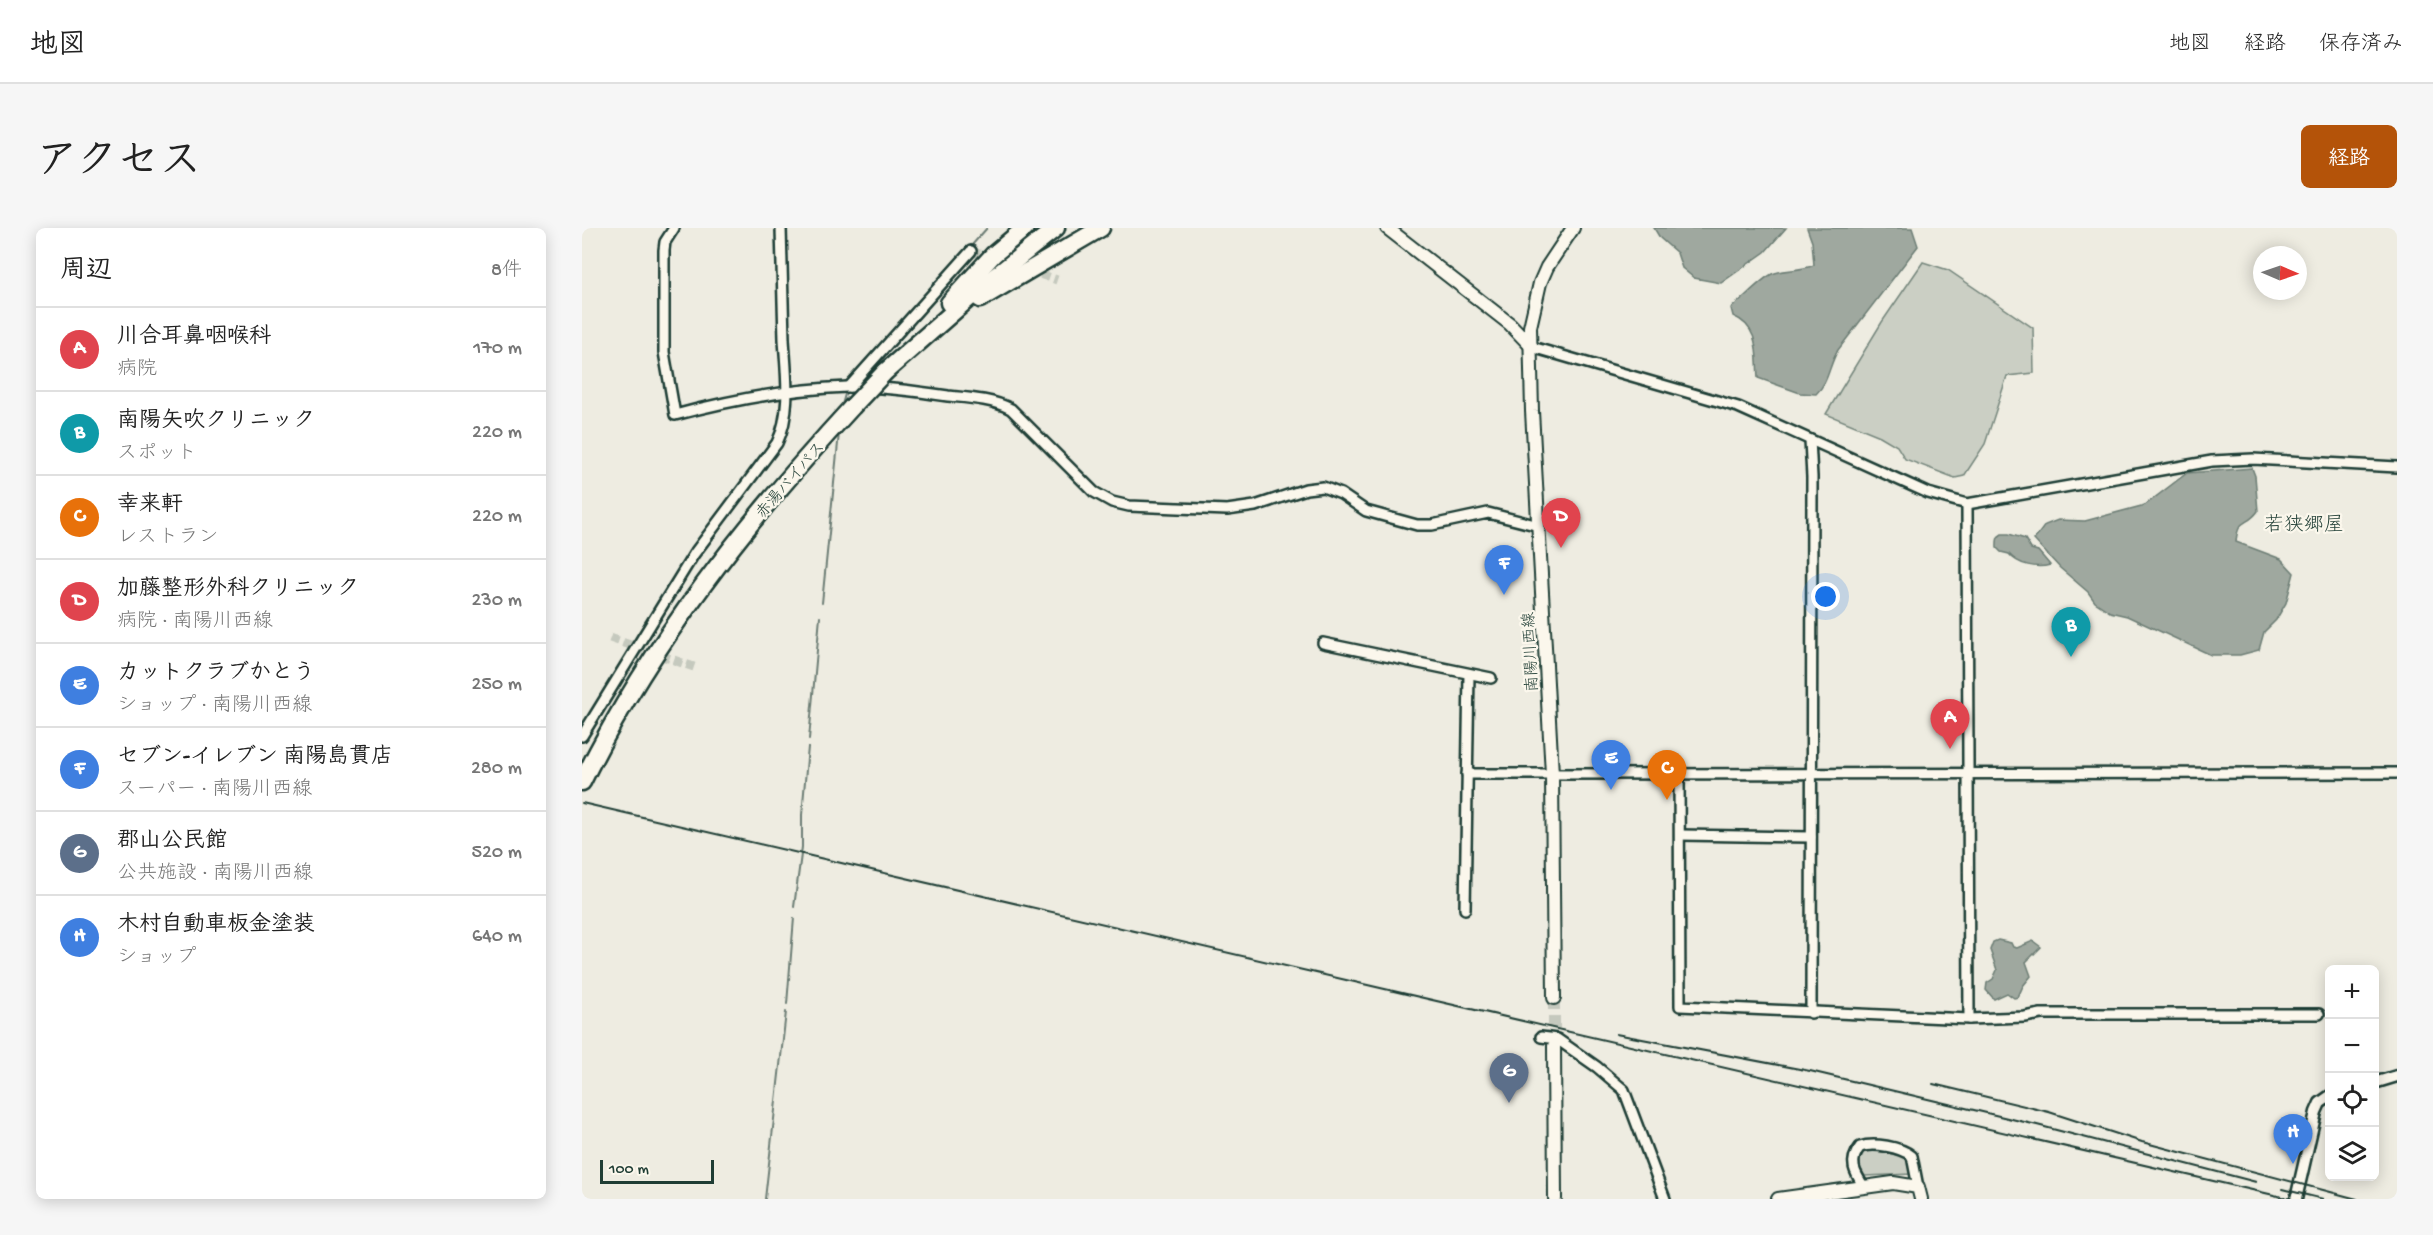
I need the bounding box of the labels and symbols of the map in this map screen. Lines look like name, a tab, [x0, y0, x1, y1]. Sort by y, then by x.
north arrow	[2253, 246, 2307, 300]
street label: 赤湯バイパス	[752, 438, 830, 524]
pin: D	[1542, 498, 1580, 548]
district label: 若狭郷屋	[2264, 513, 2344, 538]
pin: F	[1484, 546, 1524, 595]
your location	[1811, 582, 1840, 611]
pin: B	[2052, 608, 2090, 657]
street label: 南陽川西線	[1519, 611, 1544, 692]
pin: A	[1930, 700, 1970, 749]
pin: E	[1592, 740, 1630, 790]
pin: C	[1648, 750, 1686, 800]
pin: G	[1490, 1054, 1528, 1103]
pin: H	[2274, 1114, 2312, 1164]
scale bar	[600, 1157, 714, 1184]

